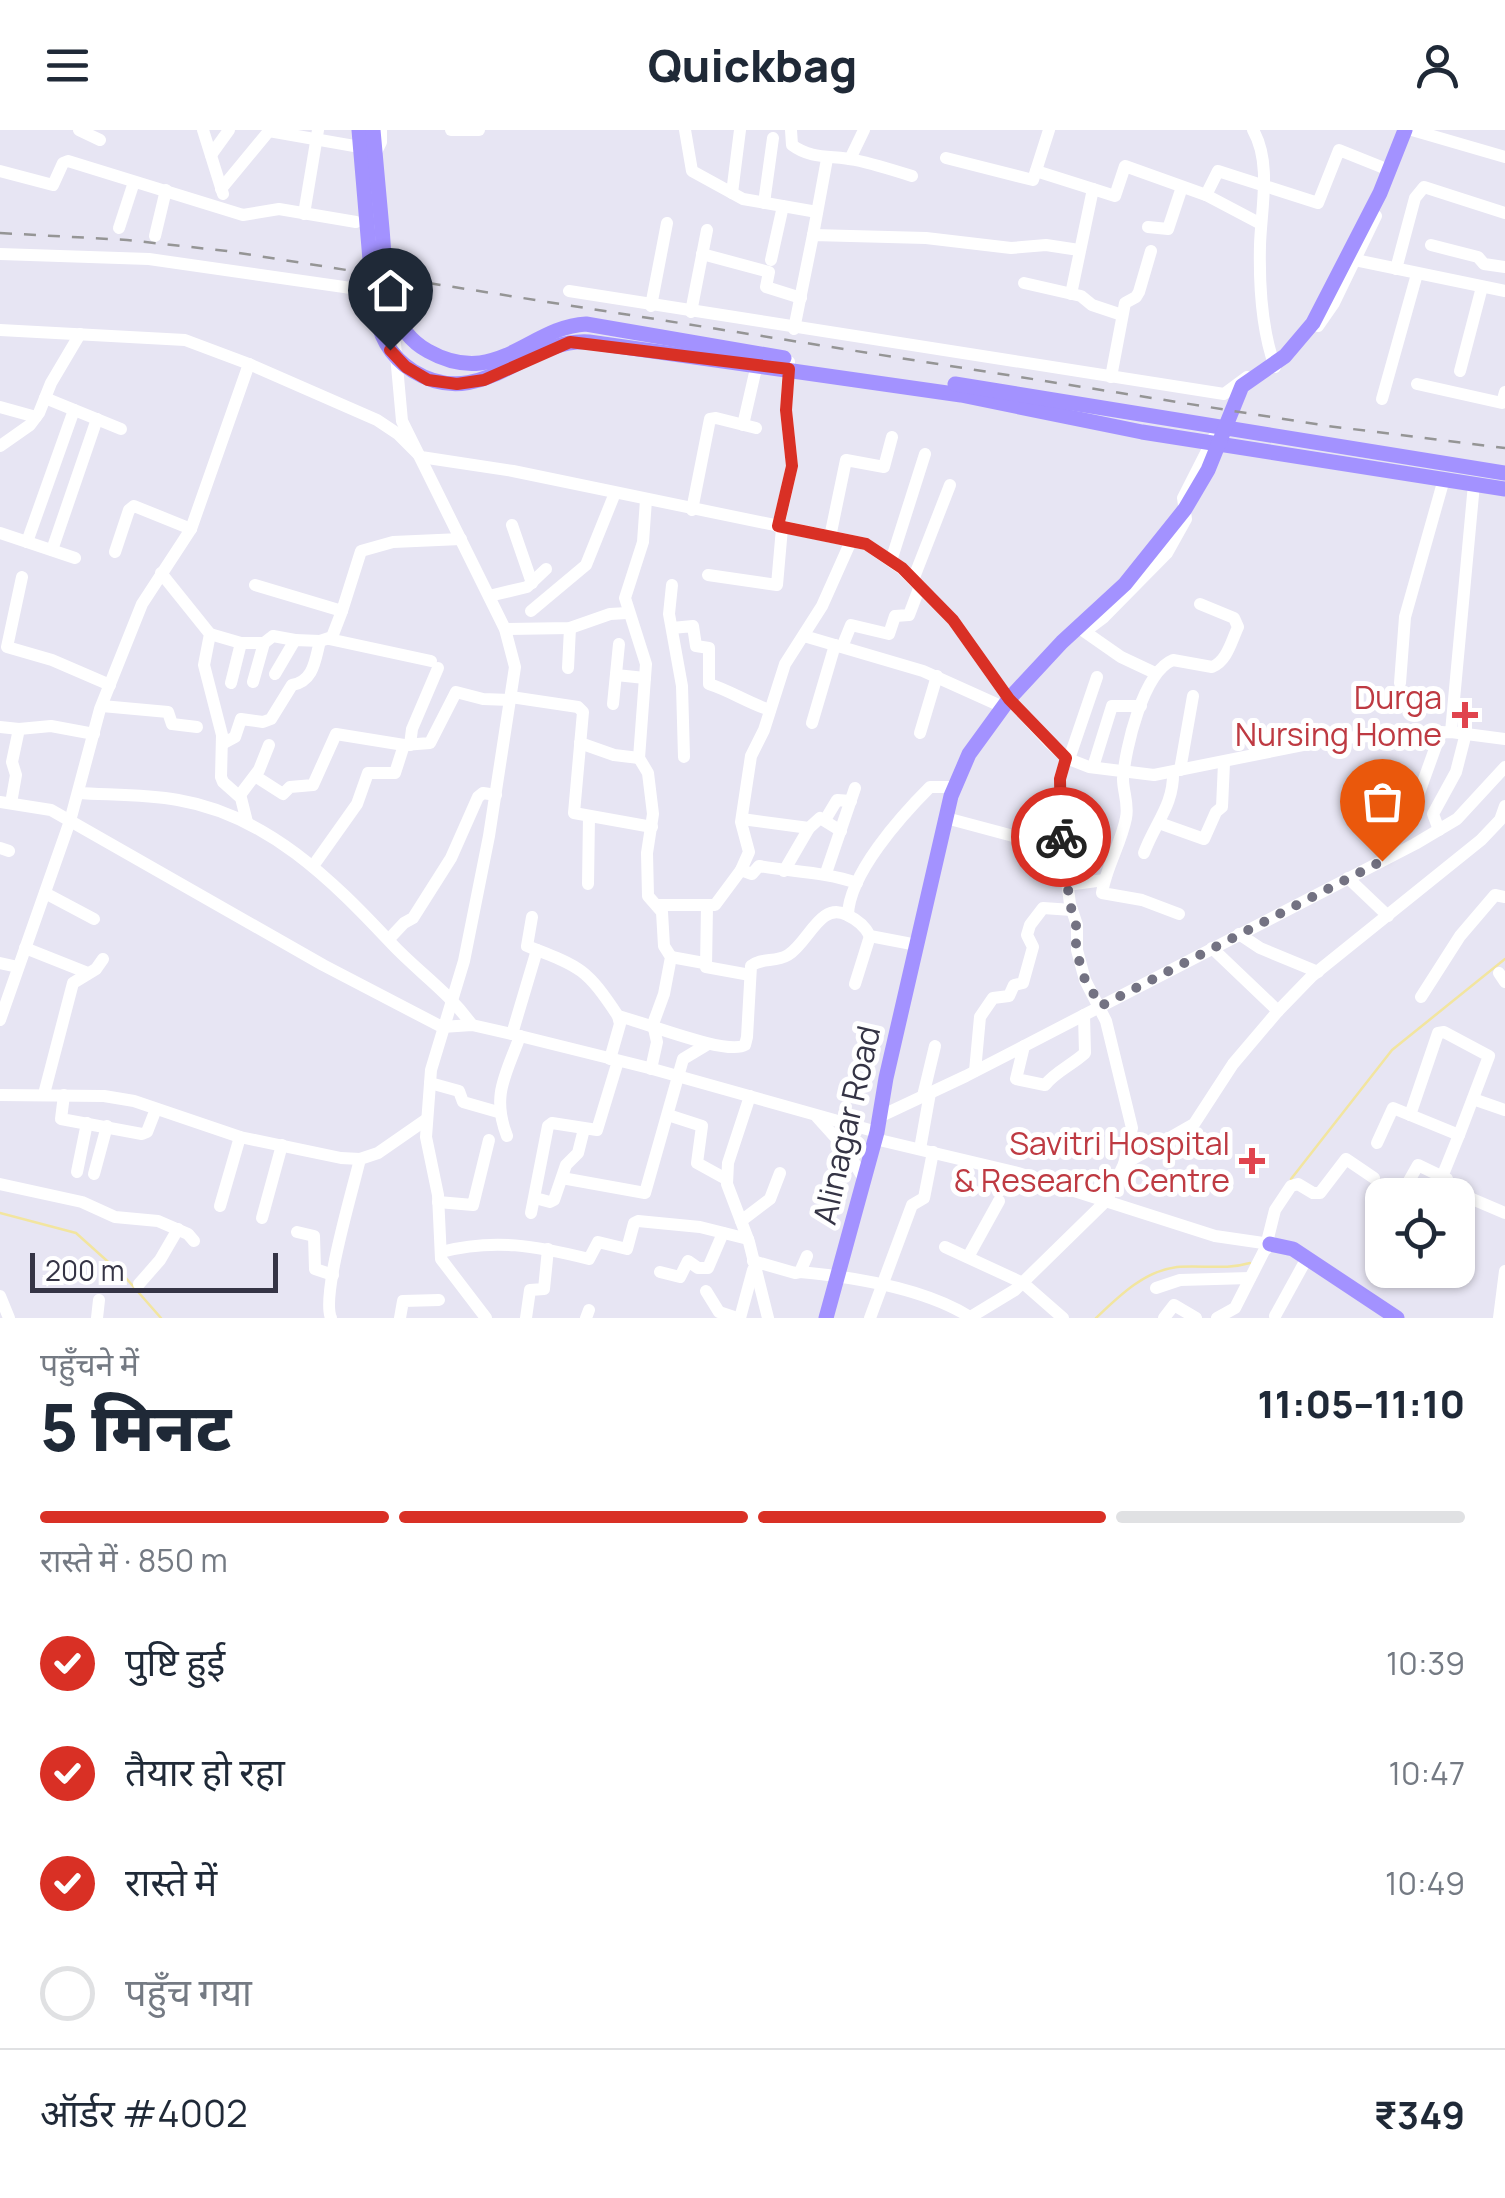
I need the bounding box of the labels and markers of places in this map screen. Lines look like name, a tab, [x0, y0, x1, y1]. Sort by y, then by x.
pin	[348, 248, 433, 351]
place label: Durga Nursing Home	[1235, 675, 1442, 756]
marker: Durga Nursing Home	[1452, 702, 1478, 728]
pin	[1340, 759, 1425, 862]
place label: Savitri Hospital & Research Centre	[954, 1121, 1230, 1202]
marker: Savitri Hospital & Research Centre	[1239, 1148, 1265, 1174]

